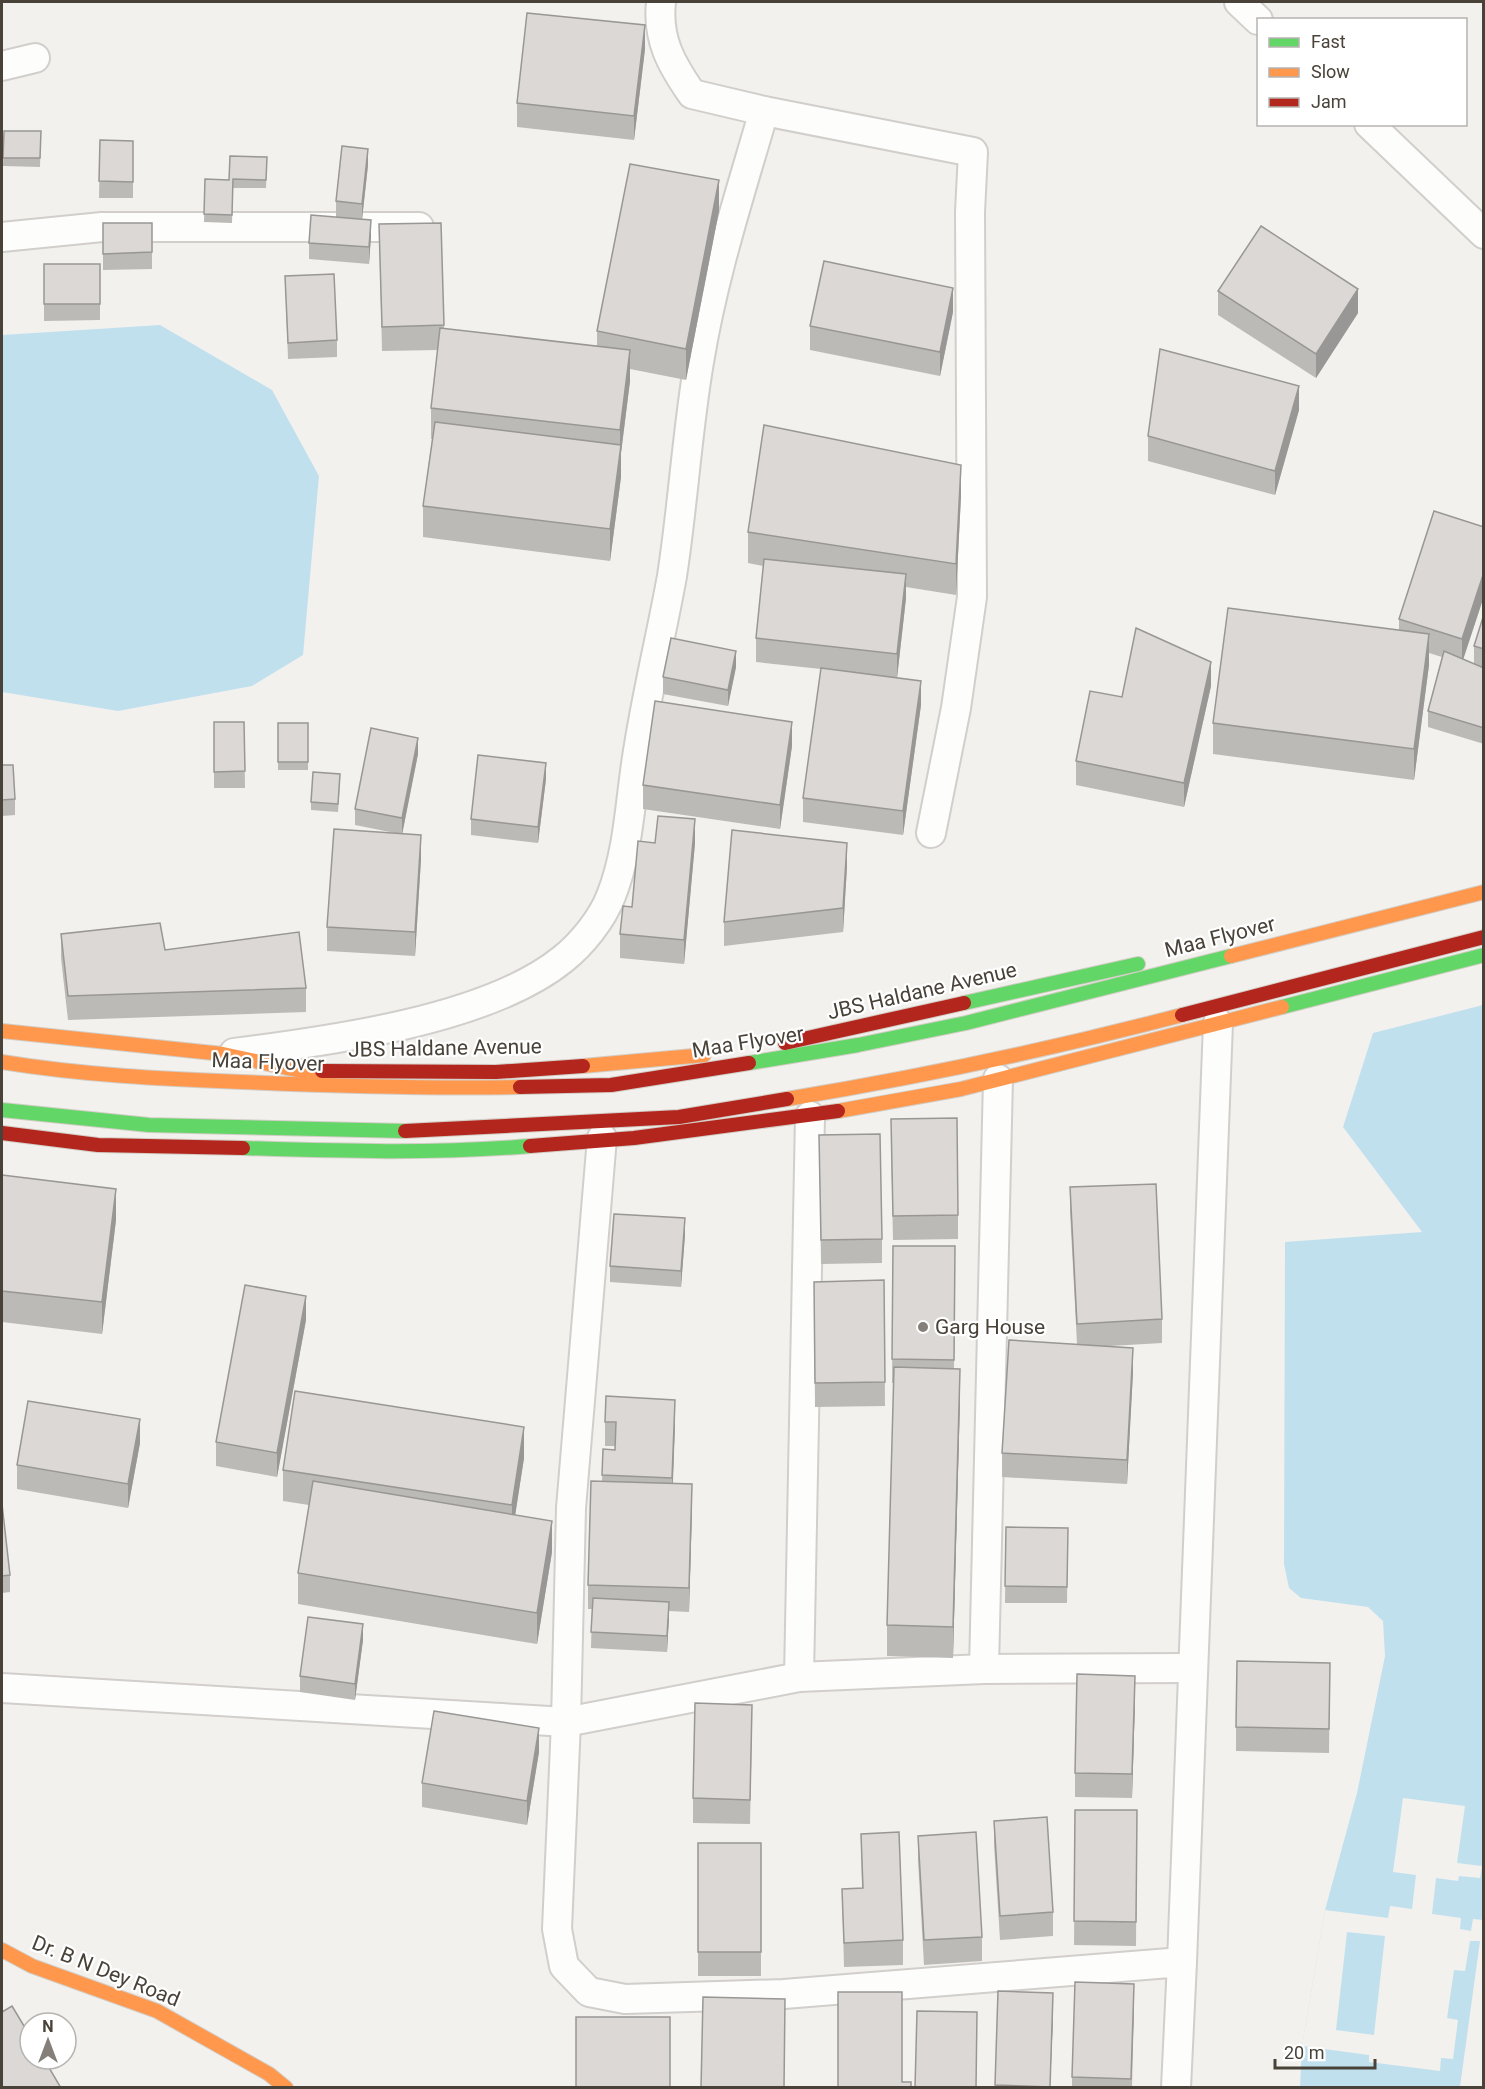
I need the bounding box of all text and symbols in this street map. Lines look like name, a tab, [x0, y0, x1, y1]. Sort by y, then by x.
legend	[1257, 18, 1467, 126]
text: Fast	[1311, 31, 1346, 52]
text: Slow	[1311, 61, 1350, 82]
text: Jam	[1311, 91, 1347, 112]
street label: Maa Flyover	[1162, 912, 1278, 962]
street label: JBS Haldane Avenue	[825, 958, 1019, 1024]
street label: Maa Flyover	[690, 1021, 806, 1063]
street label: JBS Haldane Avenue	[348, 1034, 542, 1062]
street label: Maa Flyover	[211, 1048, 325, 1076]
place label: Garg House	[935, 1315, 1045, 1339]
marker: Garg House	[916, 1320, 930, 1334]
street label: Dr. B N Dey Road	[29, 1930, 183, 2012]
north arrow	[18, 2011, 78, 2071]
text: N	[42, 2017, 54, 2036]
scale bar	[1275, 2032, 1376, 2070]
text: 20 m	[1284, 2042, 1324, 2063]

